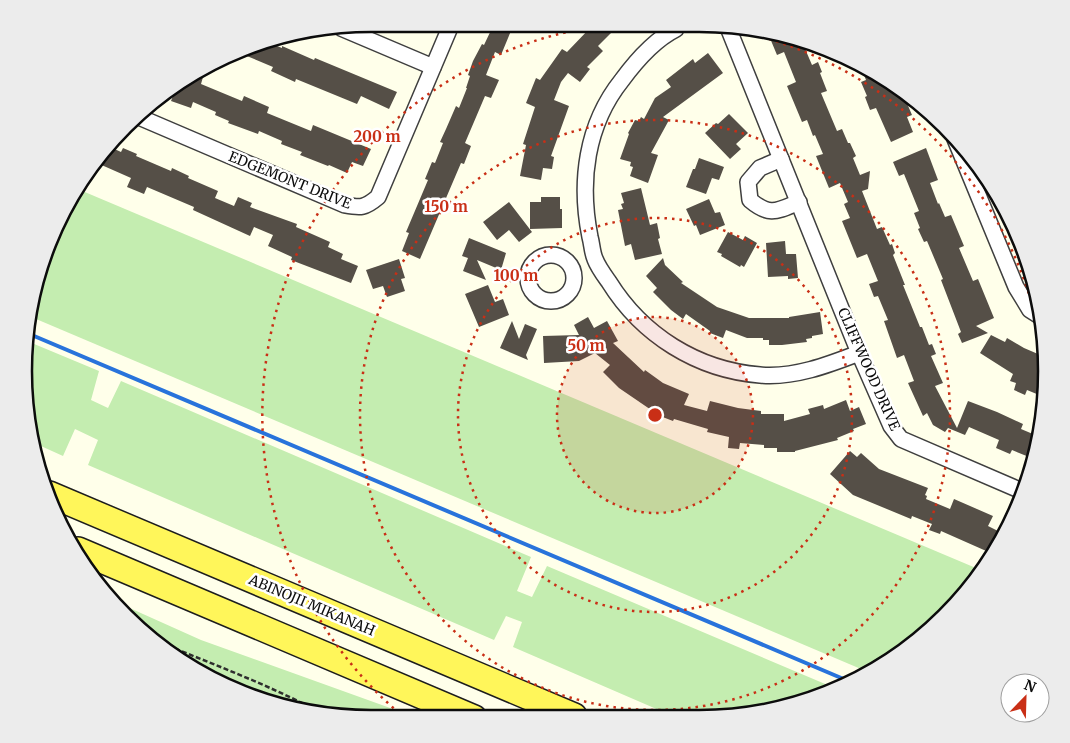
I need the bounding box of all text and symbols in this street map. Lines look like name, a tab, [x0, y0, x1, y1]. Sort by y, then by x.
text: 200 m	[353, 127, 401, 146]
street label: EDGEMONT DRIVE	[226, 147, 354, 213]
text: 150 m	[424, 197, 468, 216]
text: 100 m	[494, 266, 538, 285]
street label: CLIFFWOOD DRIVE	[834, 305, 904, 433]
text: 50 m	[567, 336, 605, 355]
centre of rings	[646, 406, 664, 424]
street label: ABINOJII MIKANAH	[245, 570, 378, 640]
north arrow	[1000, 673, 1050, 723]
text: N	[1021, 676, 1039, 696]

